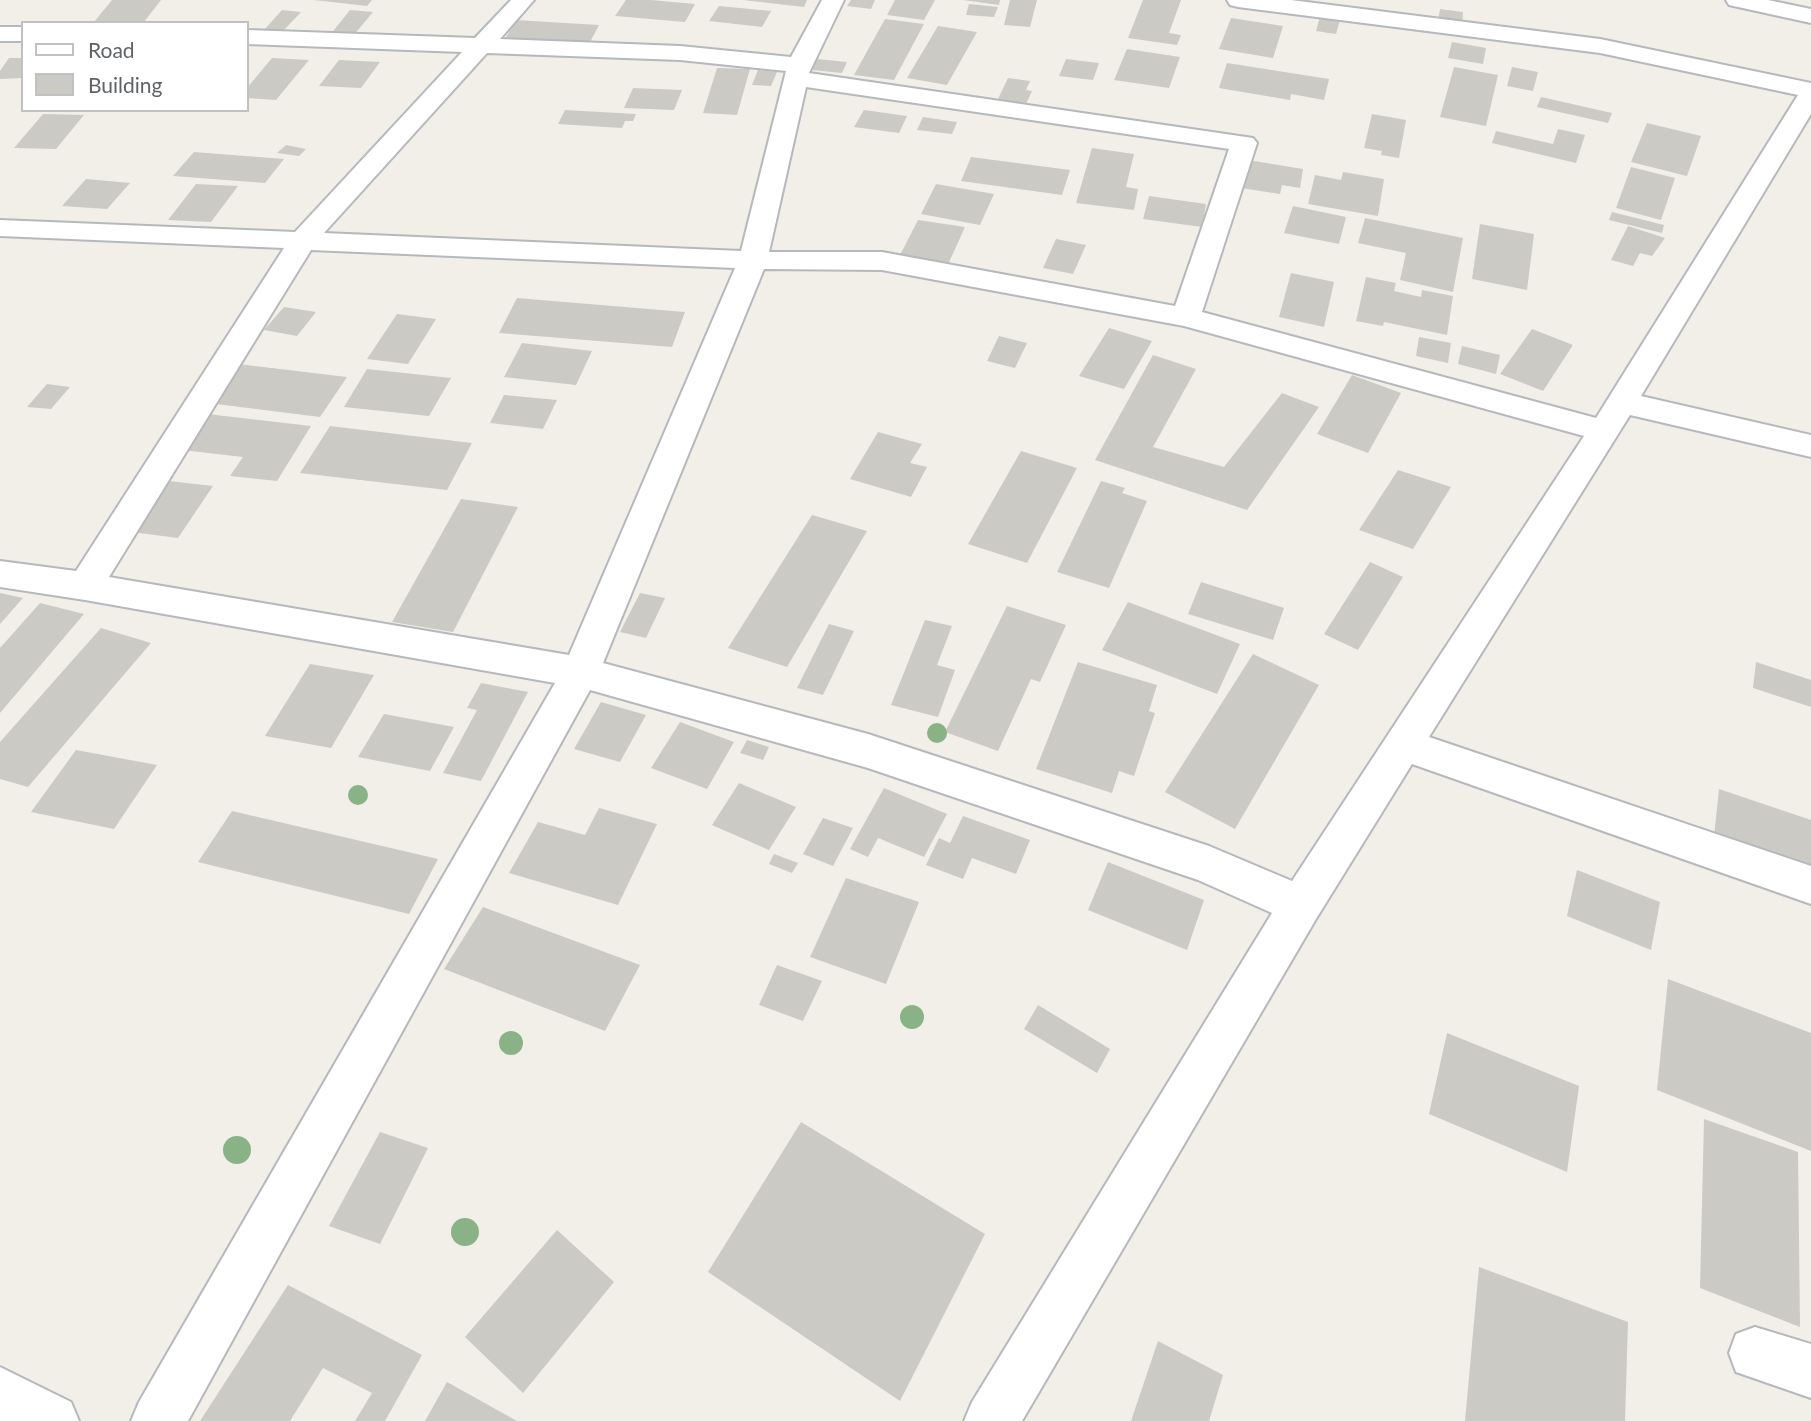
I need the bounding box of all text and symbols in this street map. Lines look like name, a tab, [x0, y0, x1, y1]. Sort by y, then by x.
legend	[21, 21, 248, 112]
text: Road	[88, 37, 135, 62]
text: Building	[88, 72, 163, 97]

